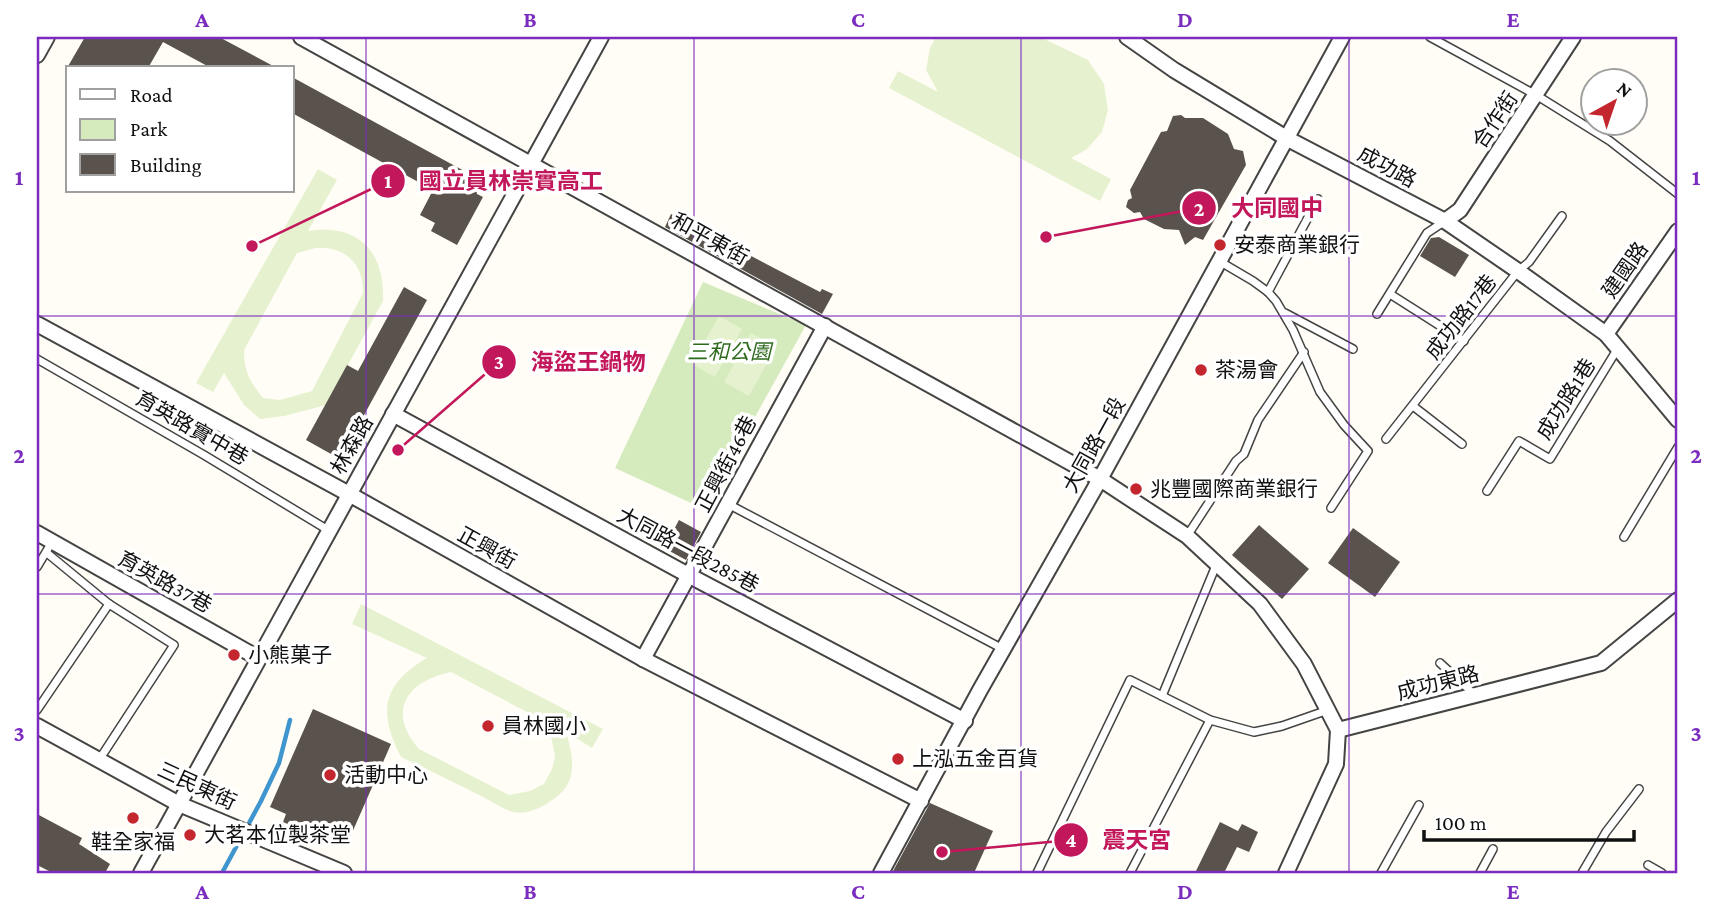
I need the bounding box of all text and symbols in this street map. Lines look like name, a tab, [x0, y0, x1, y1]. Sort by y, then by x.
text: A	[194, 6, 209, 32]
text: B	[523, 6, 537, 32]
text: C	[851, 6, 865, 32]
text: D	[1177, 6, 1193, 32]
text: E	[1506, 6, 1520, 32]
legend	[66, 66, 294, 192]
north arrow	[1578, 66, 1648, 136]
text: N	[1613, 77, 1636, 102]
text: Road	[130, 83, 173, 107]
street label: 合作街	[1467, 87, 1523, 153]
text: Park	[130, 117, 167, 141]
street label: 成功路	[1354, 142, 1420, 192]
text: Building	[130, 153, 202, 177]
callout: 國立員林崇實高工	[370, 159, 617, 203]
text: 1	[15, 164, 24, 190]
text: 1	[1692, 164, 1701, 190]
text: 國立員林崇實高工	[419, 168, 603, 194]
text: 1	[384, 169, 392, 193]
callout: 大同國中	[1182, 186, 1337, 230]
text: 大同國中	[1231, 195, 1323, 221]
text: 2	[1194, 197, 1205, 221]
street label: 和平東街	[667, 208, 753, 270]
place label: 安泰商業銀行	[1234, 233, 1360, 257]
marker: 安泰商業銀行	[1212, 237, 1228, 253]
street label: 建國路	[1597, 237, 1653, 303]
street label: 成功路17巷	[1421, 270, 1501, 364]
callout: 海盜王鍋物	[481, 340, 659, 384]
park label: 三和公園	[687, 340, 774, 364]
text: 海盜王鍋物	[531, 349, 646, 375]
text: 3	[494, 350, 504, 374]
street label: 成功路1巷	[1532, 354, 1600, 444]
place label: 茶湯會	[1215, 358, 1278, 382]
marker: 茶湯會	[1193, 362, 1209, 378]
street label: 育英路實中巷	[131, 386, 253, 470]
street label: 大同路一段	[1058, 393, 1130, 497]
street label: 林森路	[326, 412, 378, 478]
street label: 正興街46巷	[691, 412, 761, 516]
text: 2	[13, 442, 25, 468]
text: 2	[1690, 442, 1702, 468]
place label: 兆豐國際商業銀行	[1150, 477, 1318, 501]
marker: 兆豐國際商業銀行	[1128, 481, 1144, 497]
street label: 大同路一段285巷	[613, 503, 763, 597]
street label: 正興街	[454, 522, 520, 574]
street label: 育英路37巷	[114, 546, 216, 618]
place label: 小熊菓子	[248, 643, 332, 667]
marker: 小熊菓子	[226, 647, 242, 663]
street label: 成功東路	[1394, 661, 1482, 705]
place label: 員林國小	[502, 714, 586, 738]
marker: 員林國小	[480, 718, 496, 734]
text: 3	[13, 720, 25, 746]
text: 3	[1690, 720, 1702, 746]
place label: 上泓五金百貨	[912, 747, 1038, 771]
marker: 上泓五金百貨	[890, 751, 906, 767]
street label: 三民東街	[154, 757, 240, 815]
place label: 活動中心	[344, 763, 428, 787]
marker: 活動中心	[322, 767, 338, 783]
scale bar	[1424, 798, 1634, 842]
marker: 鞋全家福	[125, 810, 141, 826]
text: 100 m	[1435, 811, 1487, 835]
callout: 震天宮	[1053, 818, 1185, 862]
place label: 大茗本位製茶堂	[204, 823, 351, 847]
marker: 大茗本位製茶堂	[182, 827, 198, 843]
text: 震天宮	[1103, 827, 1172, 853]
text: 4	[1065, 828, 1077, 852]
place label: 鞋全家福	[91, 830, 175, 854]
text: A	[194, 878, 209, 904]
text: B	[523, 878, 537, 904]
text: C	[851, 878, 865, 904]
text: D	[1177, 878, 1193, 904]
text: E	[1506, 878, 1520, 904]

